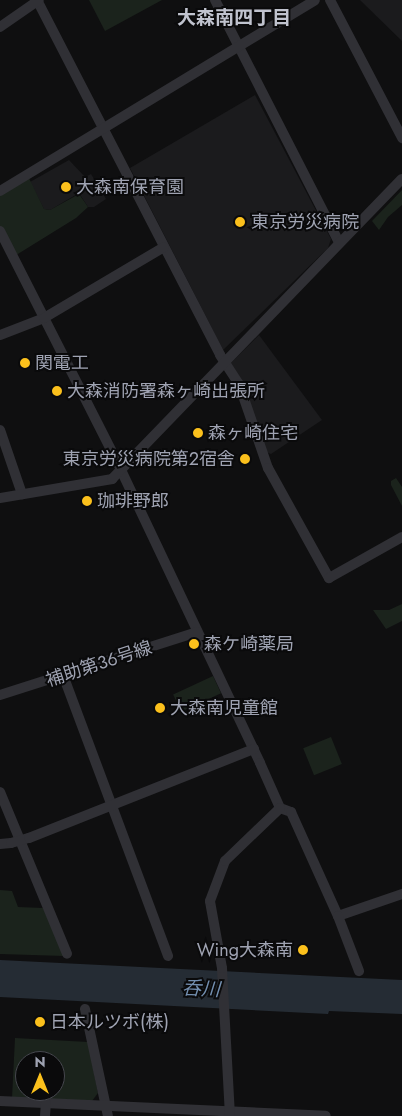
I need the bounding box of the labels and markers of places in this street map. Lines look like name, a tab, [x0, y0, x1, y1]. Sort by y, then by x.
place label: 大森南保育園	[76, 176, 184, 198]
marker: 大森南保育園	[60, 181, 72, 193]
place label: 東京労災病院	[251, 211, 359, 233]
marker: 東京労災病院	[233, 215, 247, 229]
place label: 関電工	[35, 352, 89, 374]
marker: 関電工	[19, 357, 31, 369]
place label: 大森消防署森ヶ崎出張所	[67, 380, 265, 402]
marker: 大森消防署森ヶ崎出張所	[51, 385, 63, 397]
place label: 森ヶ崎住宅	[208, 422, 298, 444]
marker: 森ヶ崎住宅	[192, 427, 204, 439]
place label: 東京労災病院第2宿舎	[63, 448, 235, 470]
marker: 東京労災病院第2宿舎	[239, 453, 251, 465]
place label: 珈琲野郎	[97, 490, 169, 512]
marker: 珈琲野郎	[81, 495, 93, 507]
place label: 森ケ崎薬局	[204, 633, 294, 655]
marker: 森ケ崎薬局	[188, 638, 200, 650]
place label: 大森南児童館	[170, 697, 278, 719]
marker: 大森南児童館	[154, 702, 166, 714]
place label: Wing大森南	[197, 939, 293, 961]
marker: Wing大森南	[297, 944, 309, 956]
place label: 日本ルツボ(株)	[50, 1011, 169, 1033]
marker: 日本ルツボ(株)	[34, 1016, 46, 1028]

